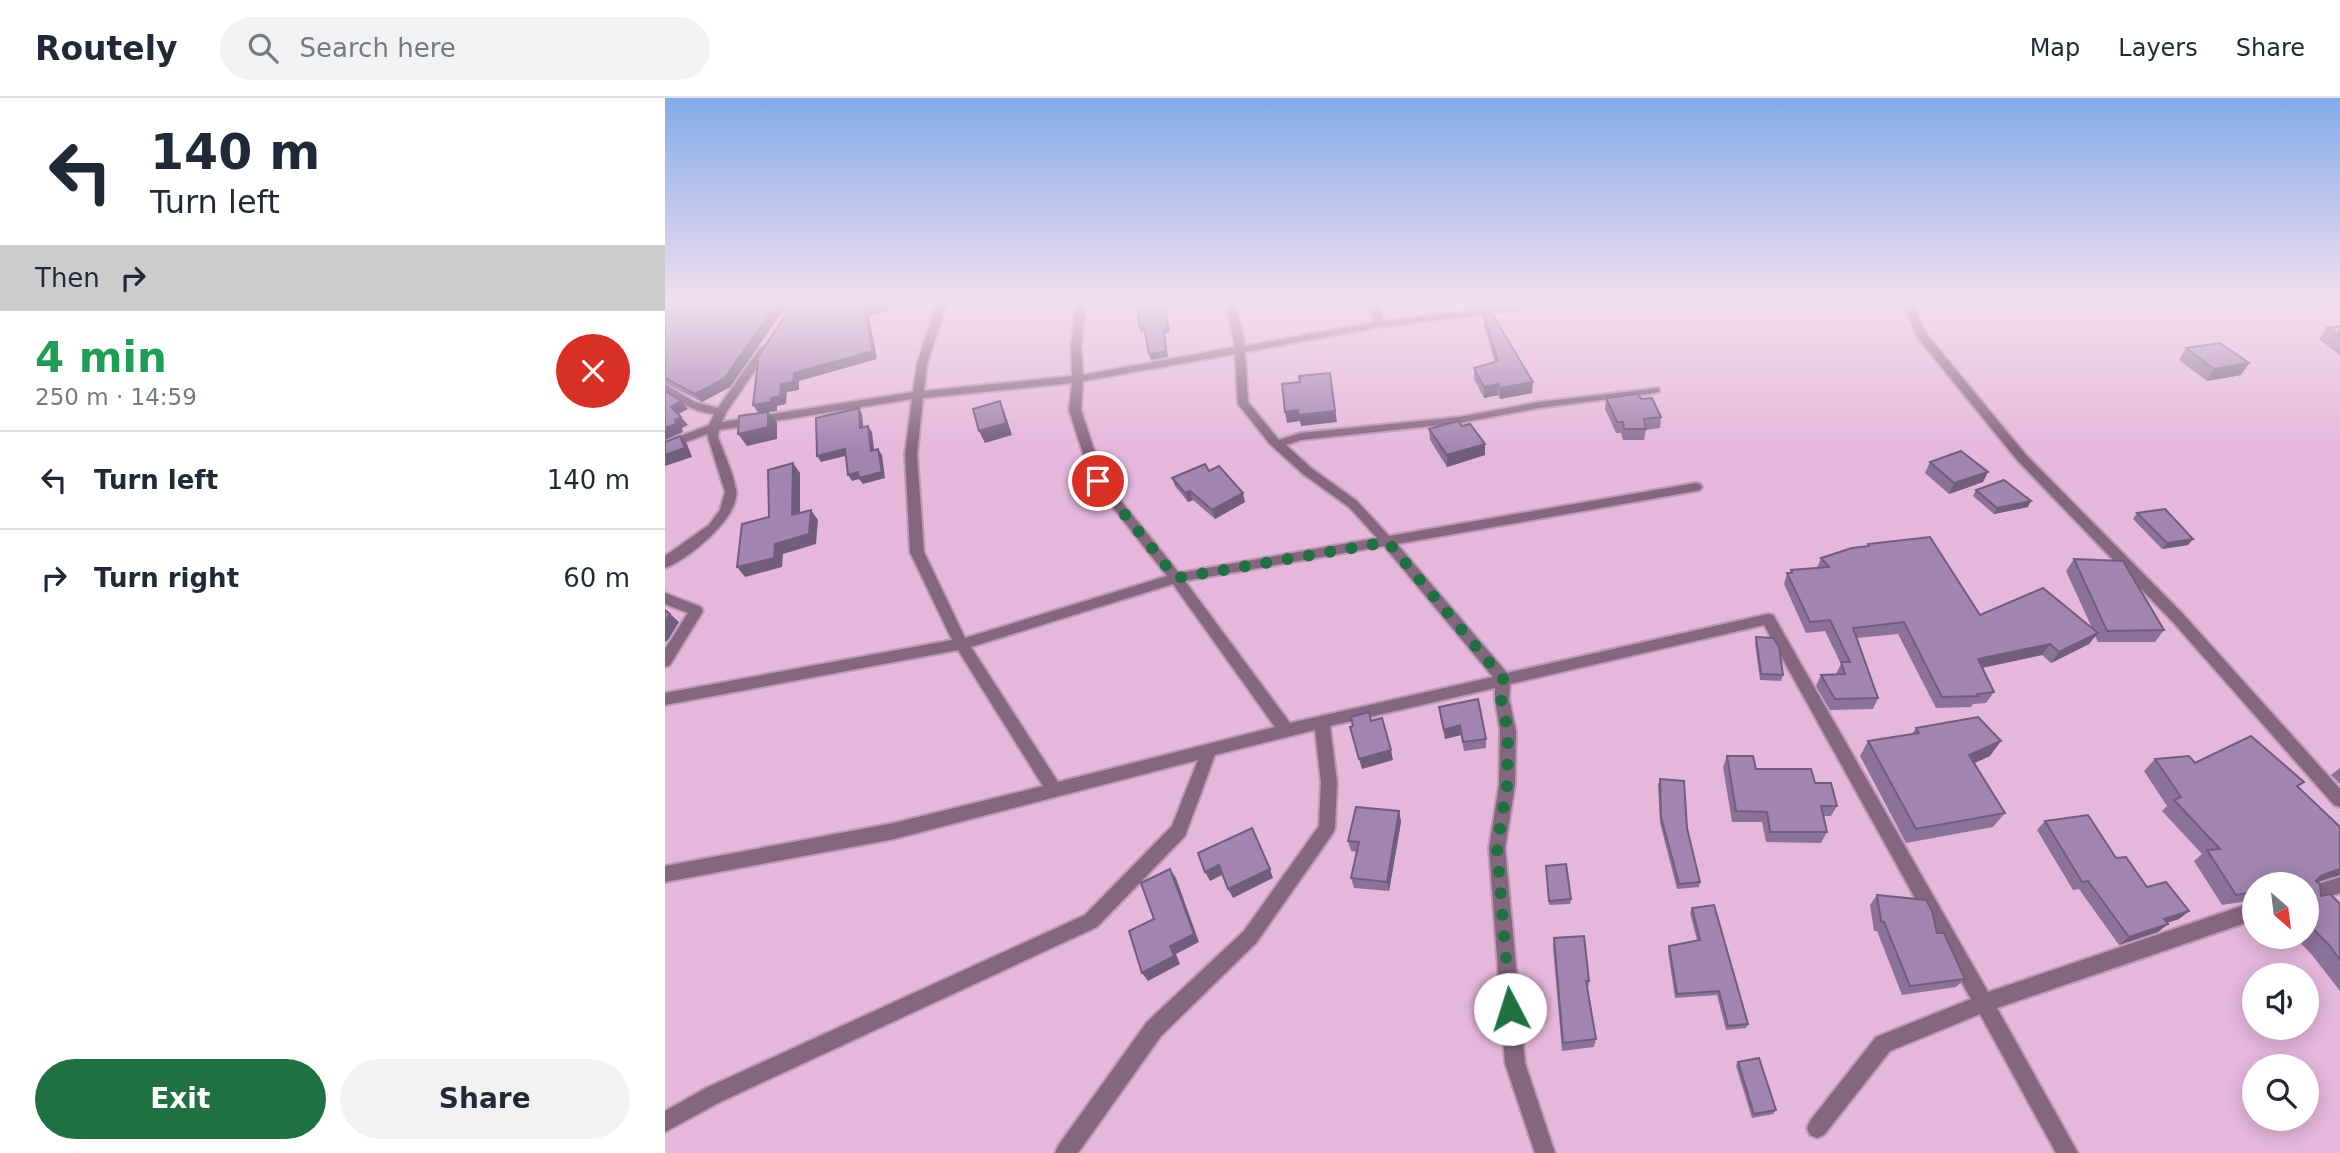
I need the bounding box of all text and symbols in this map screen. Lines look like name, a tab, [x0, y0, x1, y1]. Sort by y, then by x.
search box	[220, 17, 710, 80]
text: Routely	[35, 29, 178, 68]
icon: search	[244, 29, 282, 67]
text: Search here	[300, 33, 456, 63]
text: Map	[2030, 34, 2080, 62]
text: Layers	[2118, 34, 2198, 62]
text: Share	[2236, 34, 2305, 62]
text: 140 m	[150, 124, 320, 181]
icon: left	[35, 126, 126, 217]
text: Turn left	[150, 183, 280, 221]
icon: right	[114, 259, 152, 297]
text: Then	[35, 263, 100, 293]
text: 4 min	[35, 333, 167, 382]
button: close	[556, 334, 630, 408]
text: 250 m · 14:59	[35, 384, 197, 410]
pin	[1068, 451, 1128, 511]
icon: left	[35, 461, 73, 499]
icon: arrive	[1079, 462, 1117, 500]
text: Turn left	[94, 465, 218, 495]
text: 140 m	[547, 465, 630, 495]
icon: right	[35, 559, 73, 597]
text: Turn right	[94, 563, 239, 593]
text: 60 m	[563, 563, 630, 593]
north arrow	[2242, 872, 2319, 948]
map controls	[2242, 872, 2319, 1131]
button: sound	[2242, 963, 2319, 1040]
position arrow	[1473, 972, 1547, 1046]
button: search	[2242, 1054, 2319, 1131]
button: Exit	[35, 1059, 326, 1139]
button: Share	[340, 1059, 630, 1139]

